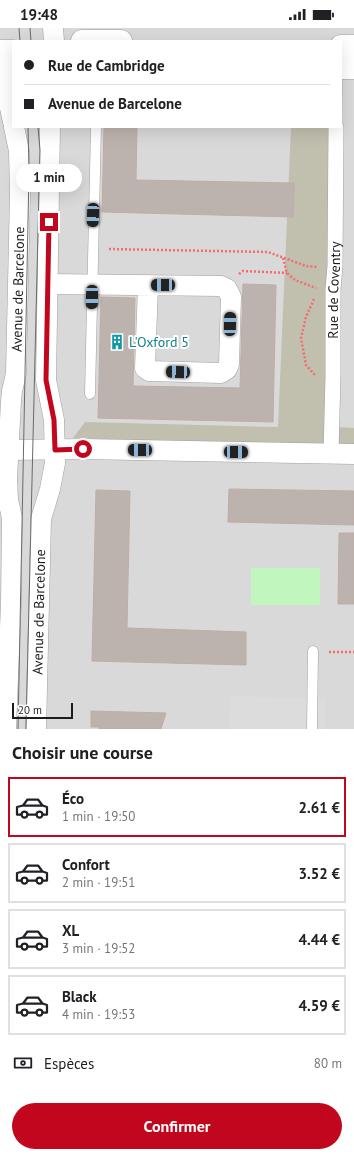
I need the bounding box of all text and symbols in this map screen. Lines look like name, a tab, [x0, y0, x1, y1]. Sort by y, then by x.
text: 19:48	[20, 5, 58, 24]
text: Rue de Cambridge	[48, 56, 165, 75]
text: Avenue de Barcelone	[48, 94, 182, 113]
callout: 1 min	[16, 164, 82, 192]
text: 1 min	[33, 169, 65, 186]
car	[87, 203, 99, 227]
route end	[40, 213, 58, 231]
street label: Avenue de Barcelone	[7, 226, 28, 352]
street label: Rue de Coventry	[324, 241, 344, 339]
car	[151, 279, 175, 291]
car	[86, 285, 98, 309]
car	[224, 312, 236, 336]
building icon: L'Oxford 5	[108, 333, 126, 351]
place label: L'Oxford 5	[129, 333, 189, 351]
car	[166, 366, 190, 378]
route start	[74, 440, 92, 458]
car	[128, 444, 152, 456]
car	[224, 446, 248, 458]
street label: Avenue de Barcelone	[28, 549, 49, 675]
scale bar	[12, 701, 73, 720]
text: 20 m	[18, 703, 42, 717]
text: Choisir une course	[12, 741, 153, 764]
icon: car	[14, 789, 50, 825]
text: Éco	[62, 789, 84, 808]
text: 2.61 €	[298, 798, 340, 817]
text: 1 min · 19:50	[62, 808, 135, 825]
icon: car	[14, 855, 50, 891]
text: Confort	[62, 855, 110, 874]
text: 3.52 €	[298, 864, 340, 883]
text: 2 min · 19:51	[62, 874, 135, 891]
icon: car	[14, 921, 50, 957]
text: XL	[62, 921, 79, 940]
text: 4.44 €	[298, 930, 340, 949]
text: 3 min · 19:52	[62, 940, 135, 957]
icon: car	[14, 987, 50, 1023]
text: Black	[62, 987, 97, 1006]
text: 4.59 €	[298, 996, 340, 1015]
text: 4 min · 19:53	[62, 1006, 135, 1023]
icon: cash	[12, 1052, 34, 1074]
text: Espèces	[44, 1054, 94, 1073]
text: 80 m	[314, 1055, 342, 1072]
button: Confirmer	[12, 1103, 342, 1149]

